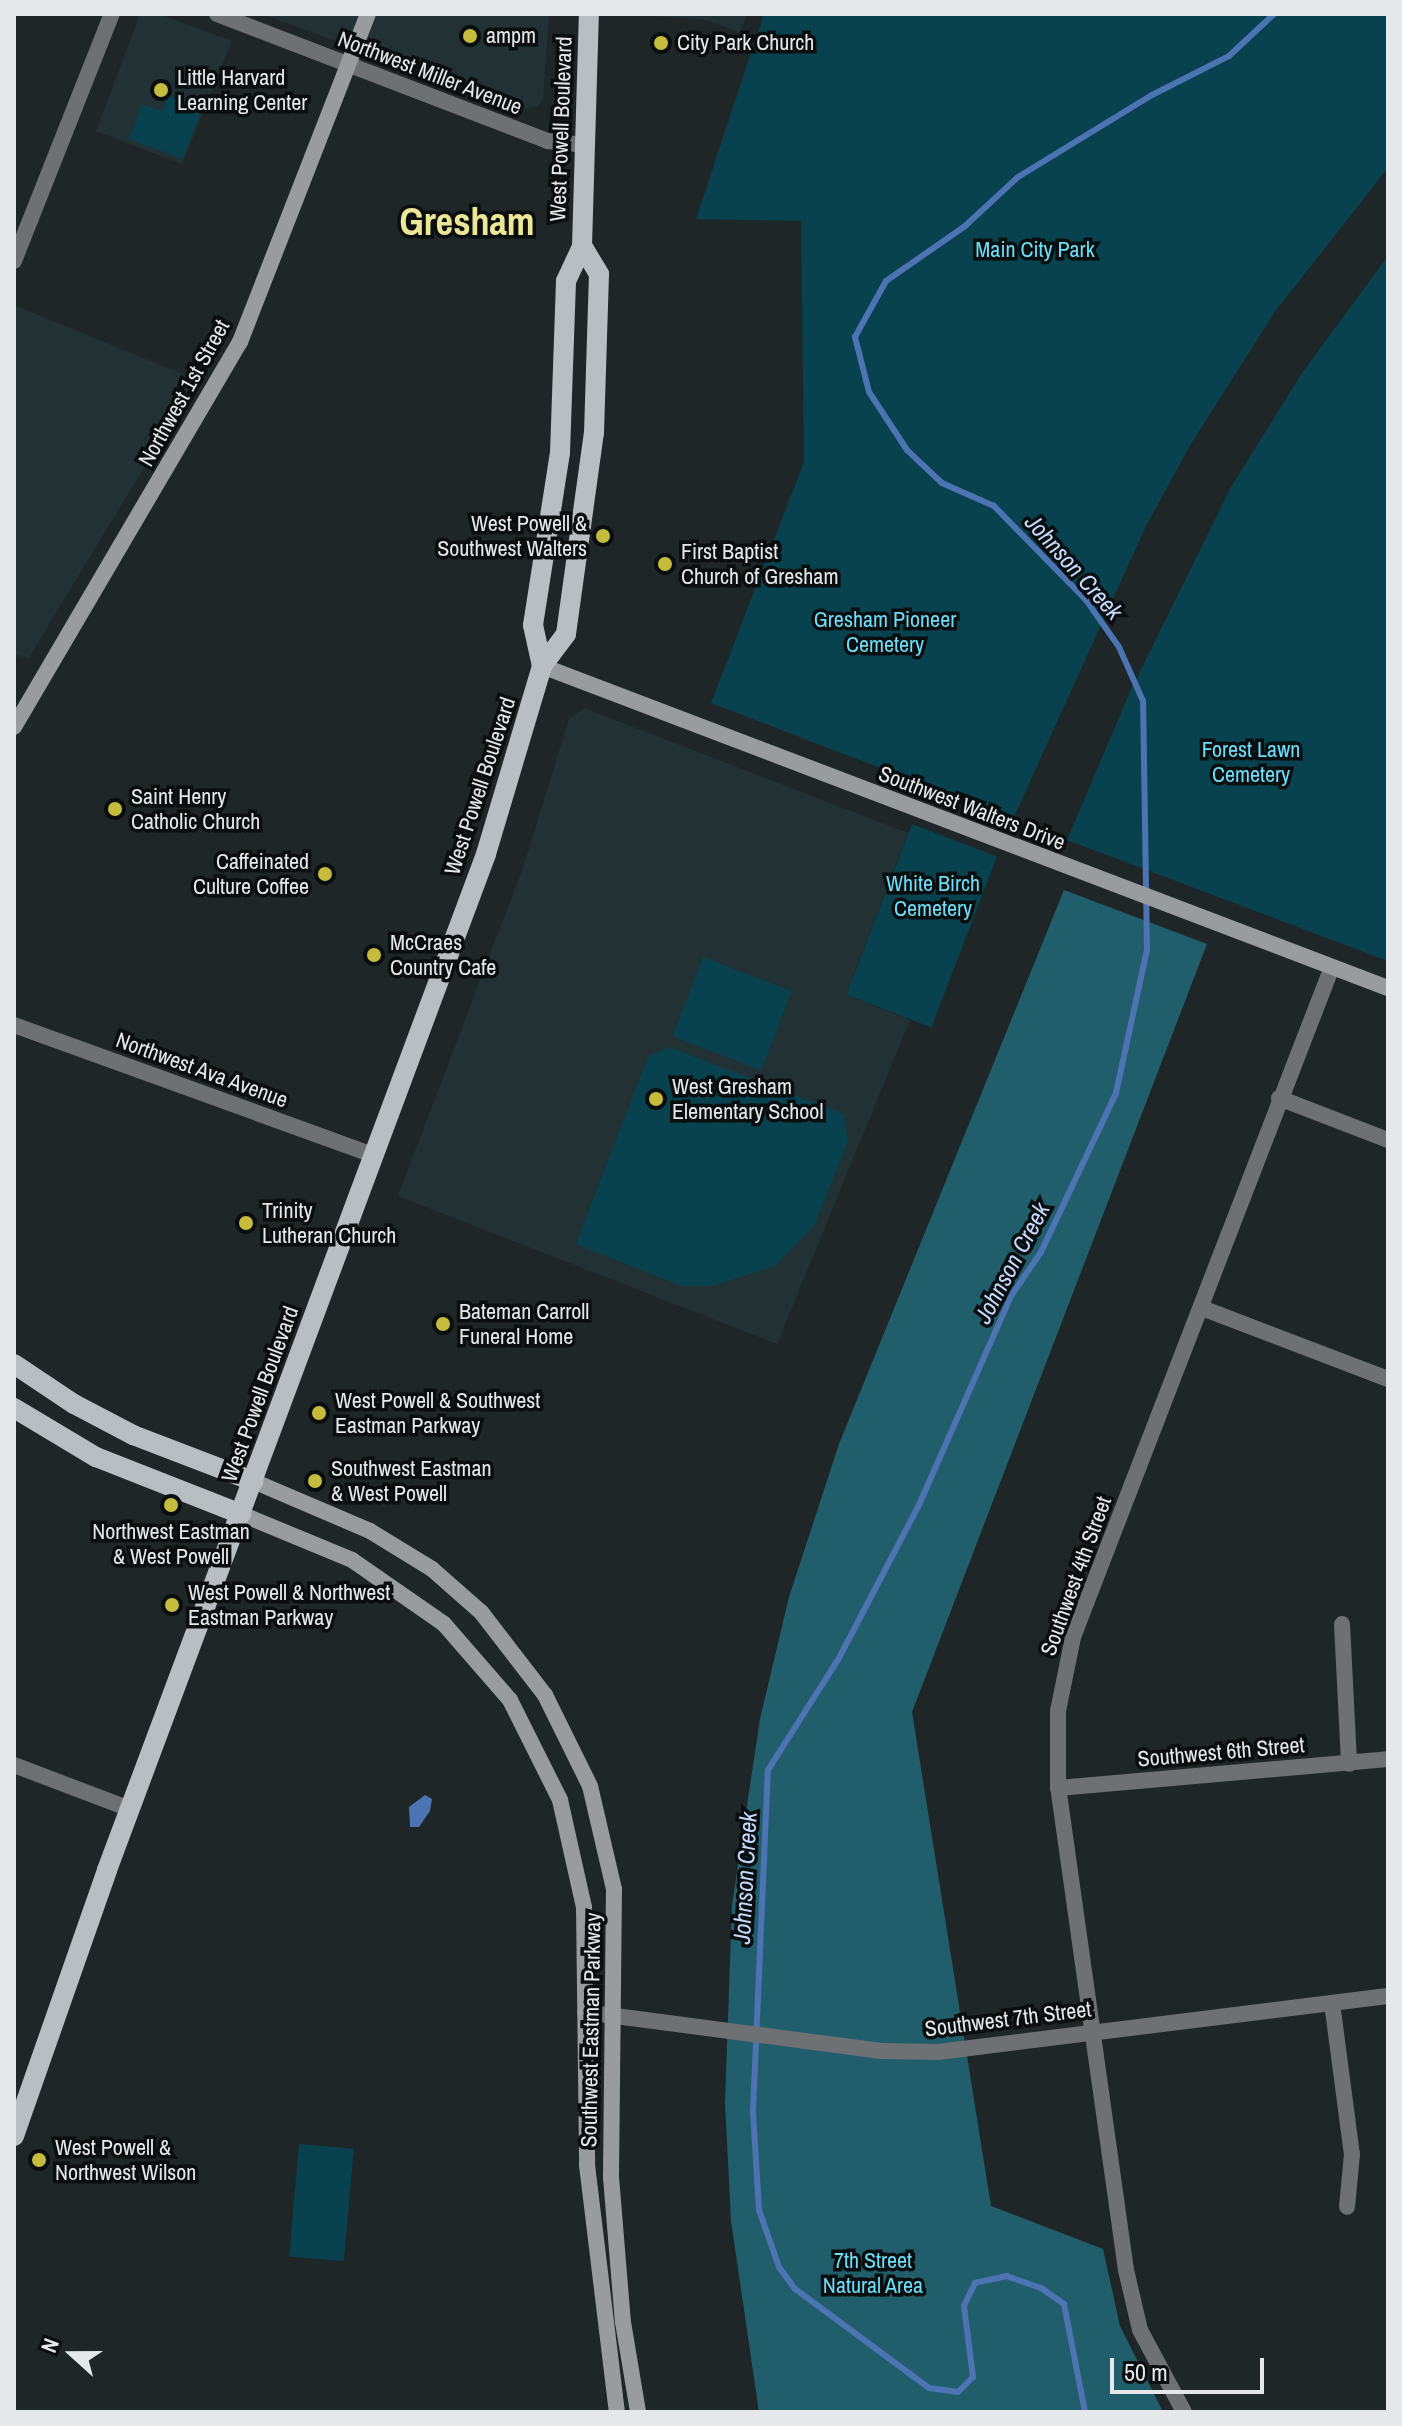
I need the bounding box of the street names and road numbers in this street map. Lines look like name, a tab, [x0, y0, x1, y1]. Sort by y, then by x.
street label: Northwest Miller Avenue	[334, 26, 526, 120]
street label: West Powell Boulevard	[545, 36, 577, 222]
street label: Northwest 1st Street	[133, 315, 235, 471]
street label: West Powell Boulevard	[439, 694, 521, 878]
street label: Southwest Walters Drive	[875, 760, 1069, 856]
street label: Northwest Ava Avenue	[112, 1026, 292, 1114]
street label: West Powell Boulevard	[216, 1302, 304, 1486]
street label: Southwest 4th Street	[1035, 1493, 1117, 1659]
street label: Southwest 6th Street	[1136, 1732, 1306, 1772]
street label: Southwest Eastman Parkway	[576, 1912, 606, 2148]
street label: Southwest 7th Street	[923, 1996, 1093, 2042]

